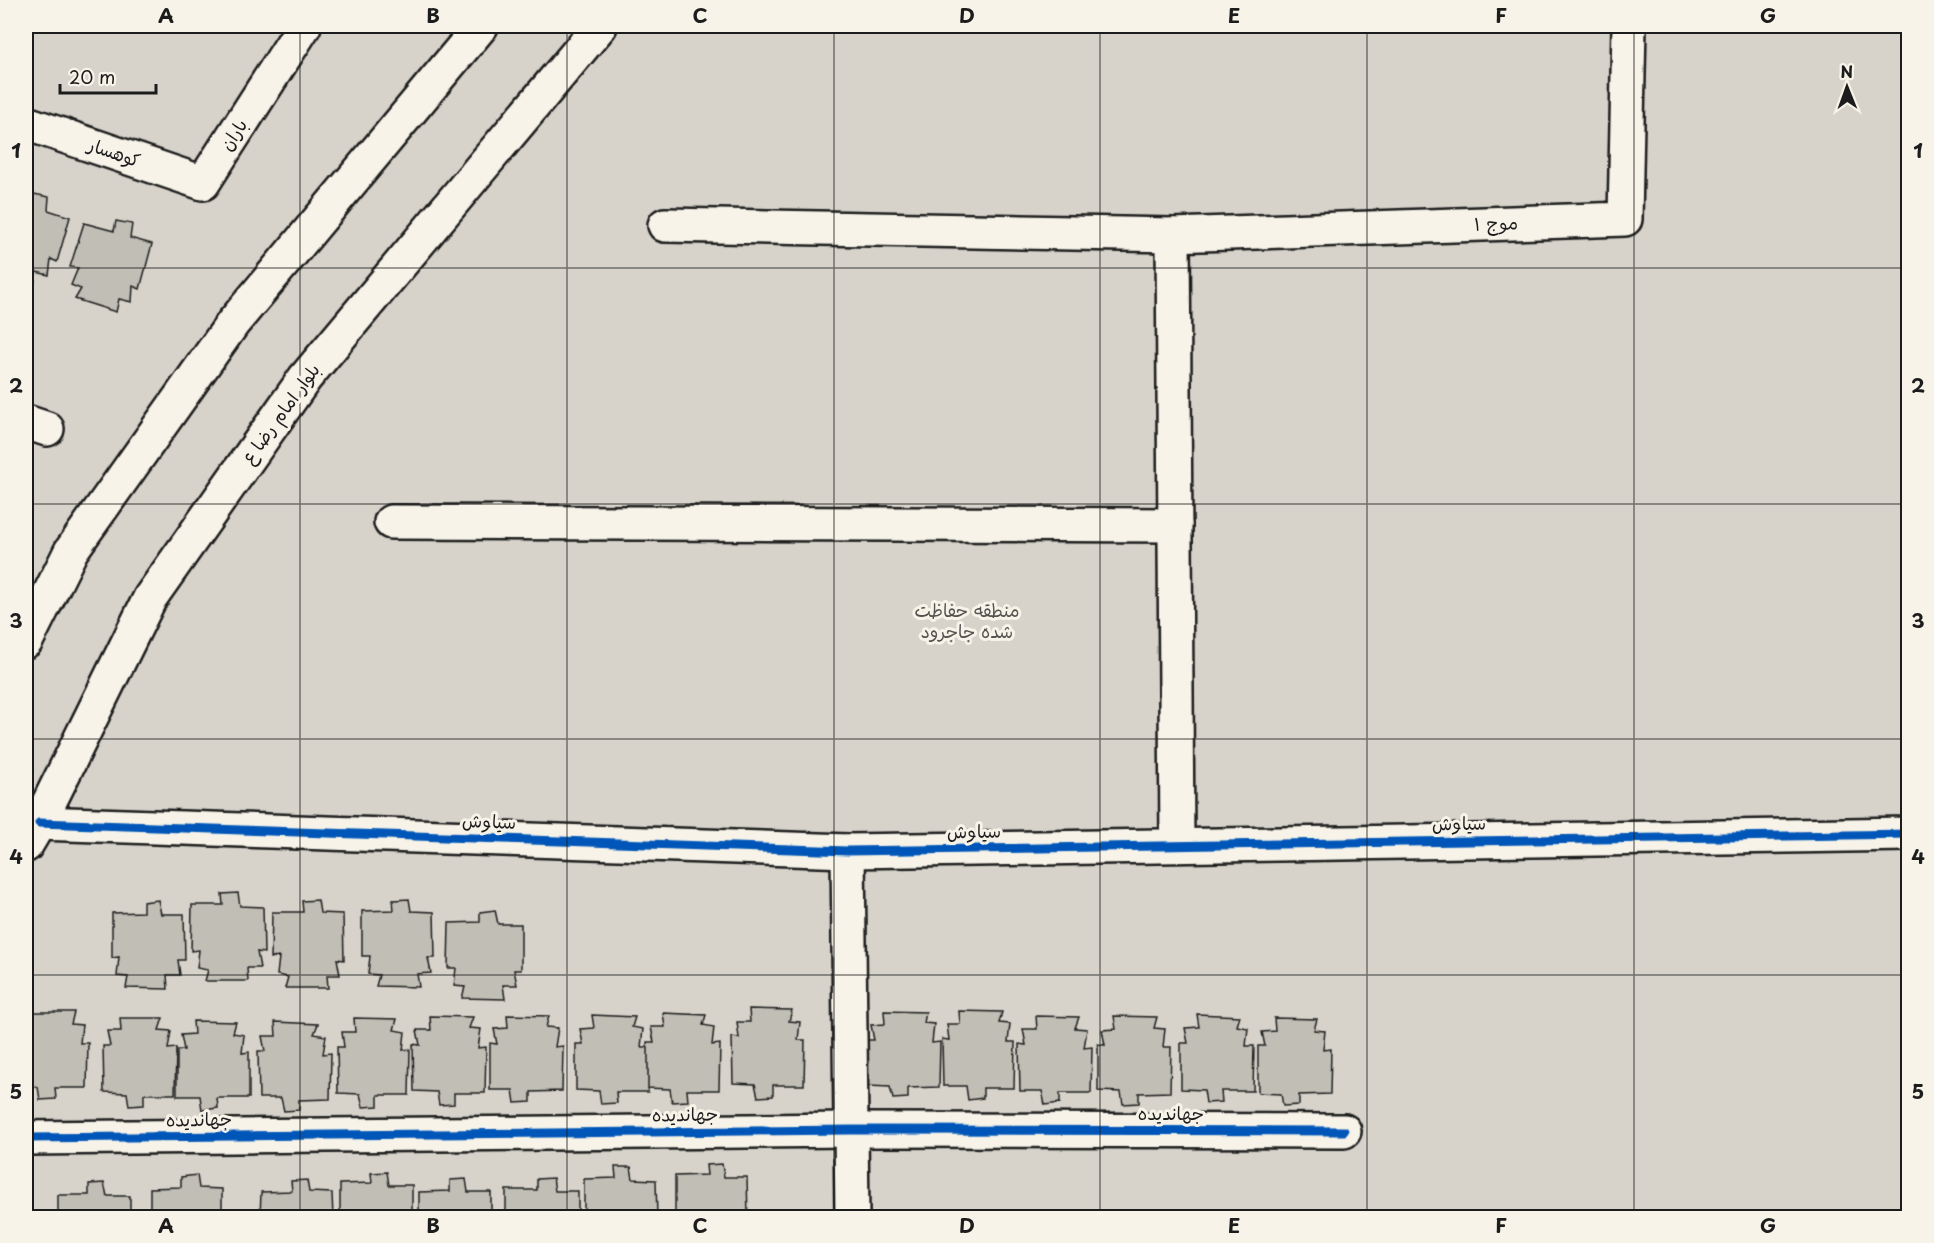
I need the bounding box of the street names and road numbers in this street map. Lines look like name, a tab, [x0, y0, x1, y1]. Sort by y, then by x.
street label: باران	[212, 113, 253, 155]
street label: کوهسار	[83, 129, 145, 173]
street label: موج ۱	[1474, 208, 1518, 237]
street label: بلوار امام رضا ع	[234, 357, 327, 470]
street label: سیاوش	[462, 806, 517, 835]
street label: سیاوش	[1432, 809, 1486, 836]
street label: سیاوش	[947, 817, 1001, 844]
street label: جهاندیده	[652, 1099, 718, 1128]
street label: جهاندیده	[1138, 1099, 1204, 1126]
street label: جهاندیده	[166, 1104, 232, 1133]

